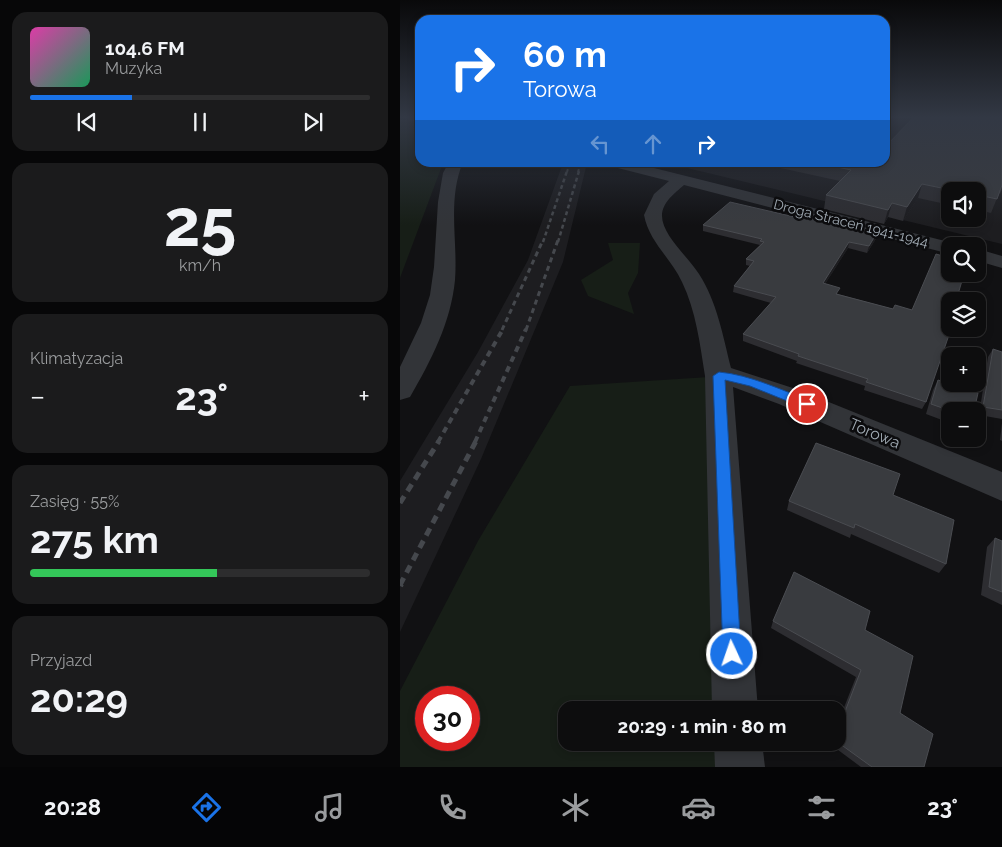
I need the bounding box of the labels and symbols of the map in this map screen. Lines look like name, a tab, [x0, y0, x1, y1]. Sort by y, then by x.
street label: Droga Straceń 1941-1944	[772, 196, 930, 250]
pin	[786, 383, 828, 425]
street label: Torowa	[846, 414, 903, 453]
position arrow	[705, 627, 757, 679]
speed limit sign: 30	[415, 686, 480, 751]

